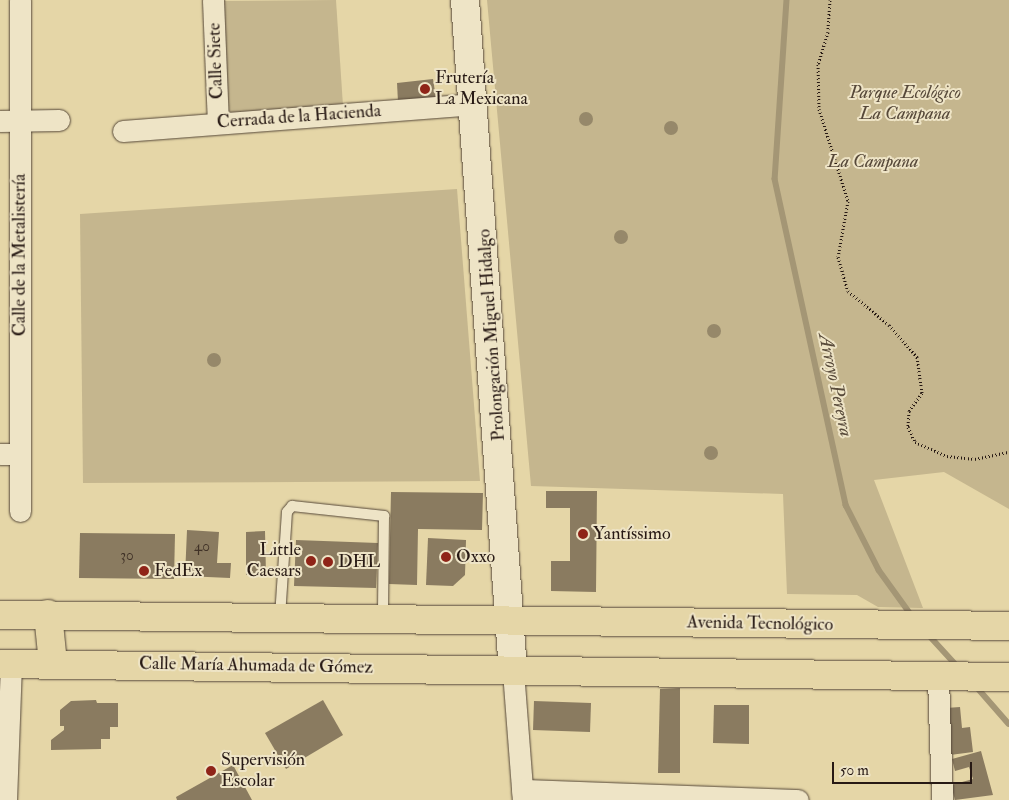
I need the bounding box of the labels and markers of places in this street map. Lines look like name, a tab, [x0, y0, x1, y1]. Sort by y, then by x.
place label: Frutería La Mexicana	[435, 68, 528, 110]
marker: Frutería La Mexicana	[419, 83, 431, 95]
place label: Yantíssimo	[593, 523, 671, 545]
marker: Yantíssimo	[577, 528, 589, 540]
place label: Little Caesars	[247, 540, 301, 582]
place label: Oxxo	[456, 546, 495, 568]
place label: DHL	[338, 551, 380, 573]
marker: Oxxo	[440, 551, 452, 563]
marker: Little Caesars	[305, 555, 317, 567]
marker: DHL	[322, 556, 334, 568]
place label: FedEx	[154, 560, 202, 582]
marker: FedEx	[138, 565, 150, 577]
place label: Supervisión Escolar	[221, 750, 305, 792]
marker: Supervisión Escolar	[205, 765, 217, 777]

